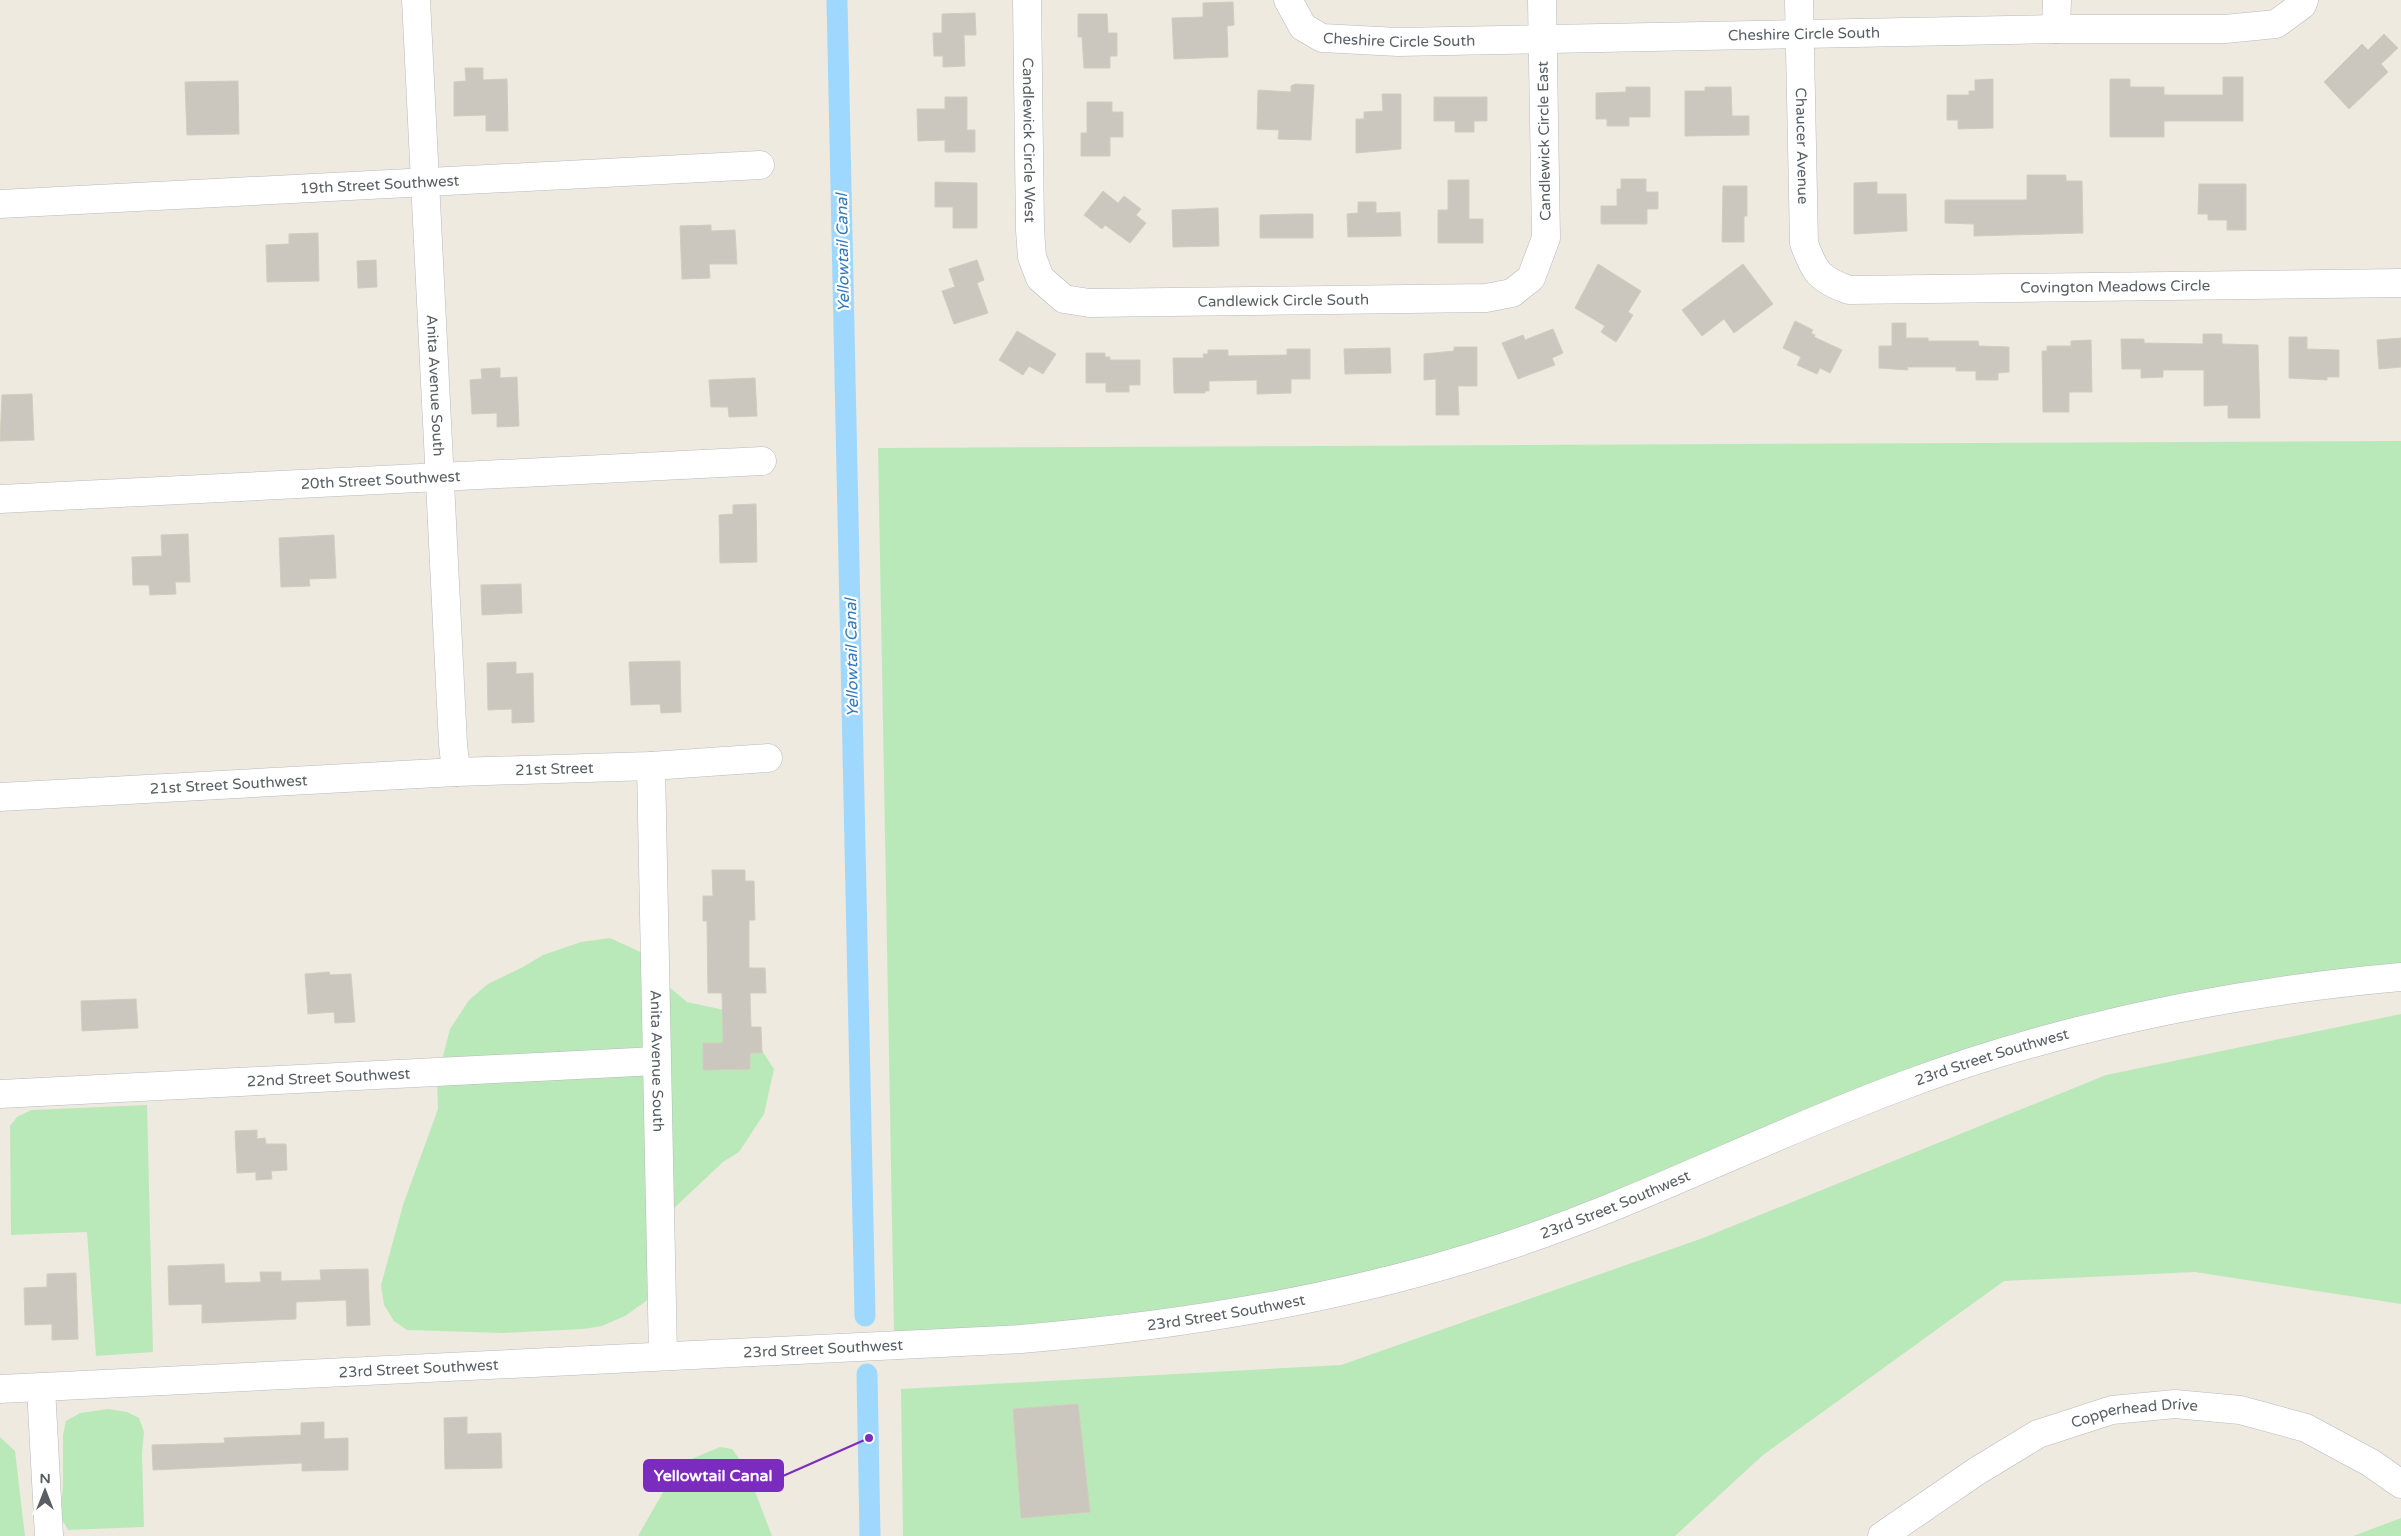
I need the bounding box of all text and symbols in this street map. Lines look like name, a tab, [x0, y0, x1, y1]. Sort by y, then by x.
street label: Cheshire Circle South	[1728, 23, 1880, 44]
street label: Cheshire Circle South	[1322, 29, 1475, 51]
street label: Candlewick Circle West	[1019, 57, 1039, 223]
street label: Candlewick Circle East	[1534, 61, 1554, 221]
street label: Chaucer Avenue	[1792, 87, 1812, 205]
street label: 19th Street Southwest	[299, 171, 460, 198]
water label: Yellowtail Canal	[832, 191, 854, 313]
street label: Covington Meadows Circle	[2020, 276, 2210, 297]
street label: Candlewick Circle South	[1197, 290, 1369, 311]
street label: Anita Avenue South	[423, 314, 448, 457]
street label: 20th Street Southwest	[300, 467, 461, 493]
water label: Yellowtail Canal	[841, 596, 863, 718]
street label: 21st Street	[515, 759, 594, 779]
street label: 21st Street Southwest	[149, 771, 308, 798]
street label: Anita Avenue South	[647, 990, 667, 1132]
street label: 23rd Street Southwest	[1913, 1025, 2071, 1089]
street label: 22nd Street Southwest	[246, 1064, 411, 1091]
street label: 23rd Street Southwest	[1538, 1166, 1693, 1243]
street label: 23rd Street Southwest	[1146, 1291, 1307, 1334]
street label: 23rd Street Southwest	[743, 1336, 904, 1362]
street label: 23rd Street Southwest	[338, 1356, 499, 1381]
street label: Copperhead Drive	[2069, 1395, 2199, 1432]
callout: Yellowtail Canal	[644, 1460, 783, 1491]
north arrow	[20, 1466, 70, 1516]
text: Yellowtail Canal	[654, 1466, 772, 1486]
text: N	[39, 1470, 51, 1487]

